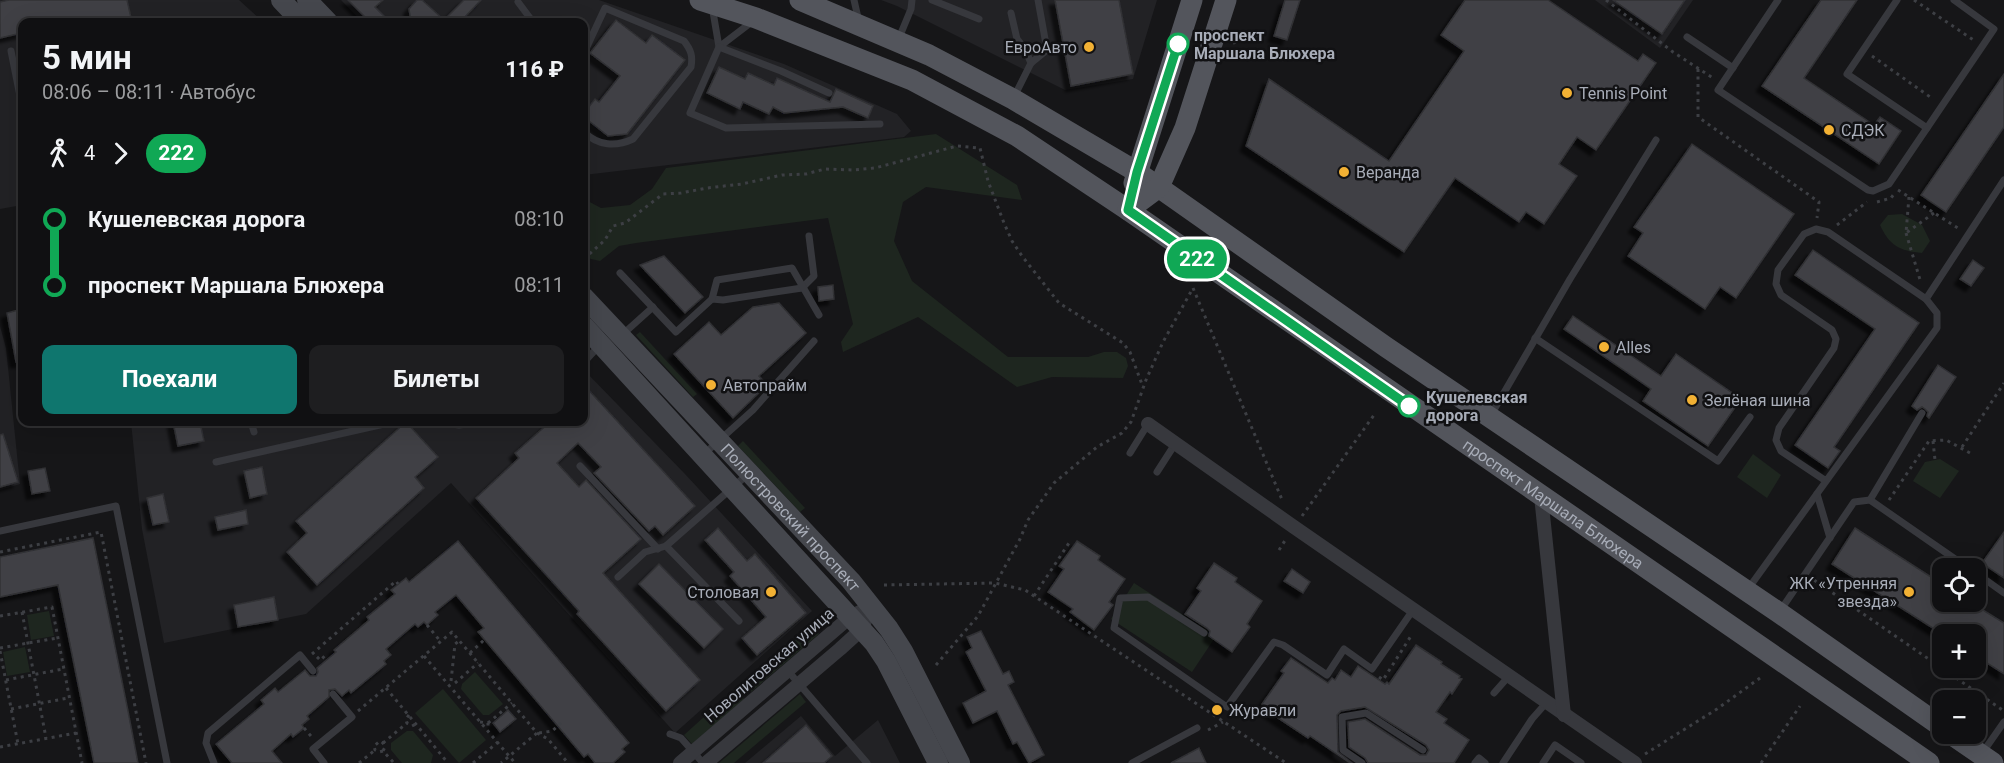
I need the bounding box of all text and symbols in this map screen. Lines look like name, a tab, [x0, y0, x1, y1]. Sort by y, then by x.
place label: проспект Маршала Блюхера	[1194, 26, 1336, 63]
marker: проспект Маршала Блюхера	[1167, 33, 1189, 55]
text: 5 мин	[42, 38, 132, 77]
place label: ЕвроАвто	[1005, 38, 1077, 57]
marker: ЕвроАвто	[1082, 40, 1096, 54]
text: 116 ₽	[505, 57, 564, 82]
text: 08:06 – 08:11 · Автобус	[42, 80, 256, 104]
place label: Tennis Point	[1579, 84, 1667, 103]
marker: Tennis Point	[1560, 86, 1574, 100]
place label: СДЭК	[1841, 121, 1885, 140]
marker: СДЭК	[1822, 123, 1836, 137]
icon: walk	[42, 137, 75, 170]
icon: forward	[104, 137, 137, 170]
text: 4	[84, 141, 95, 165]
text: 222	[158, 141, 194, 165]
place label: Веранда	[1356, 163, 1420, 182]
marker: Веранда	[1337, 165, 1351, 179]
text: Кушелевская дорога	[88, 207, 305, 232]
text: 08:10	[514, 207, 564, 231]
line badge: 222	[1162, 240, 1232, 278]
text: 222	[1179, 247, 1215, 271]
text: проспект Маршала Блюхера	[88, 273, 384, 298]
text: 08:11	[514, 273, 564, 297]
place label: Alles	[1616, 338, 1651, 357]
marker: Alles	[1597, 340, 1611, 354]
button: Поехали	[42, 345, 297, 414]
button: Билеты	[309, 345, 564, 414]
place label: Автопрайм	[723, 376, 807, 395]
marker: Автопрайм	[704, 378, 718, 392]
place label: Кушелевская дорога	[1426, 388, 1528, 425]
place label: Зелёная шина	[1704, 391, 1811, 410]
marker: Зелёная шина	[1685, 393, 1699, 407]
marker: Кушелевская дорога	[1398, 395, 1420, 417]
street label: проспект Маршала Блюхера	[1459, 435, 1647, 573]
street label: Полюстровский проспект	[717, 439, 865, 595]
map controls	[1932, 558, 1986, 744]
button: locate	[1932, 558, 1986, 612]
place label: ЖК «Утренняя звезда»	[1789, 574, 1897, 611]
place label: Столовая	[687, 583, 759, 602]
marker: Столовая	[764, 585, 778, 599]
marker: ЖК «Утренняя звезда»	[1902, 585, 1916, 599]
street label: Новолитовская улица	[700, 604, 838, 726]
button: +	[1932, 624, 1986, 678]
button: −	[1932, 690, 1986, 744]
place label: Журавли	[1229, 701, 1296, 720]
marker: Журавли	[1210, 703, 1224, 717]

